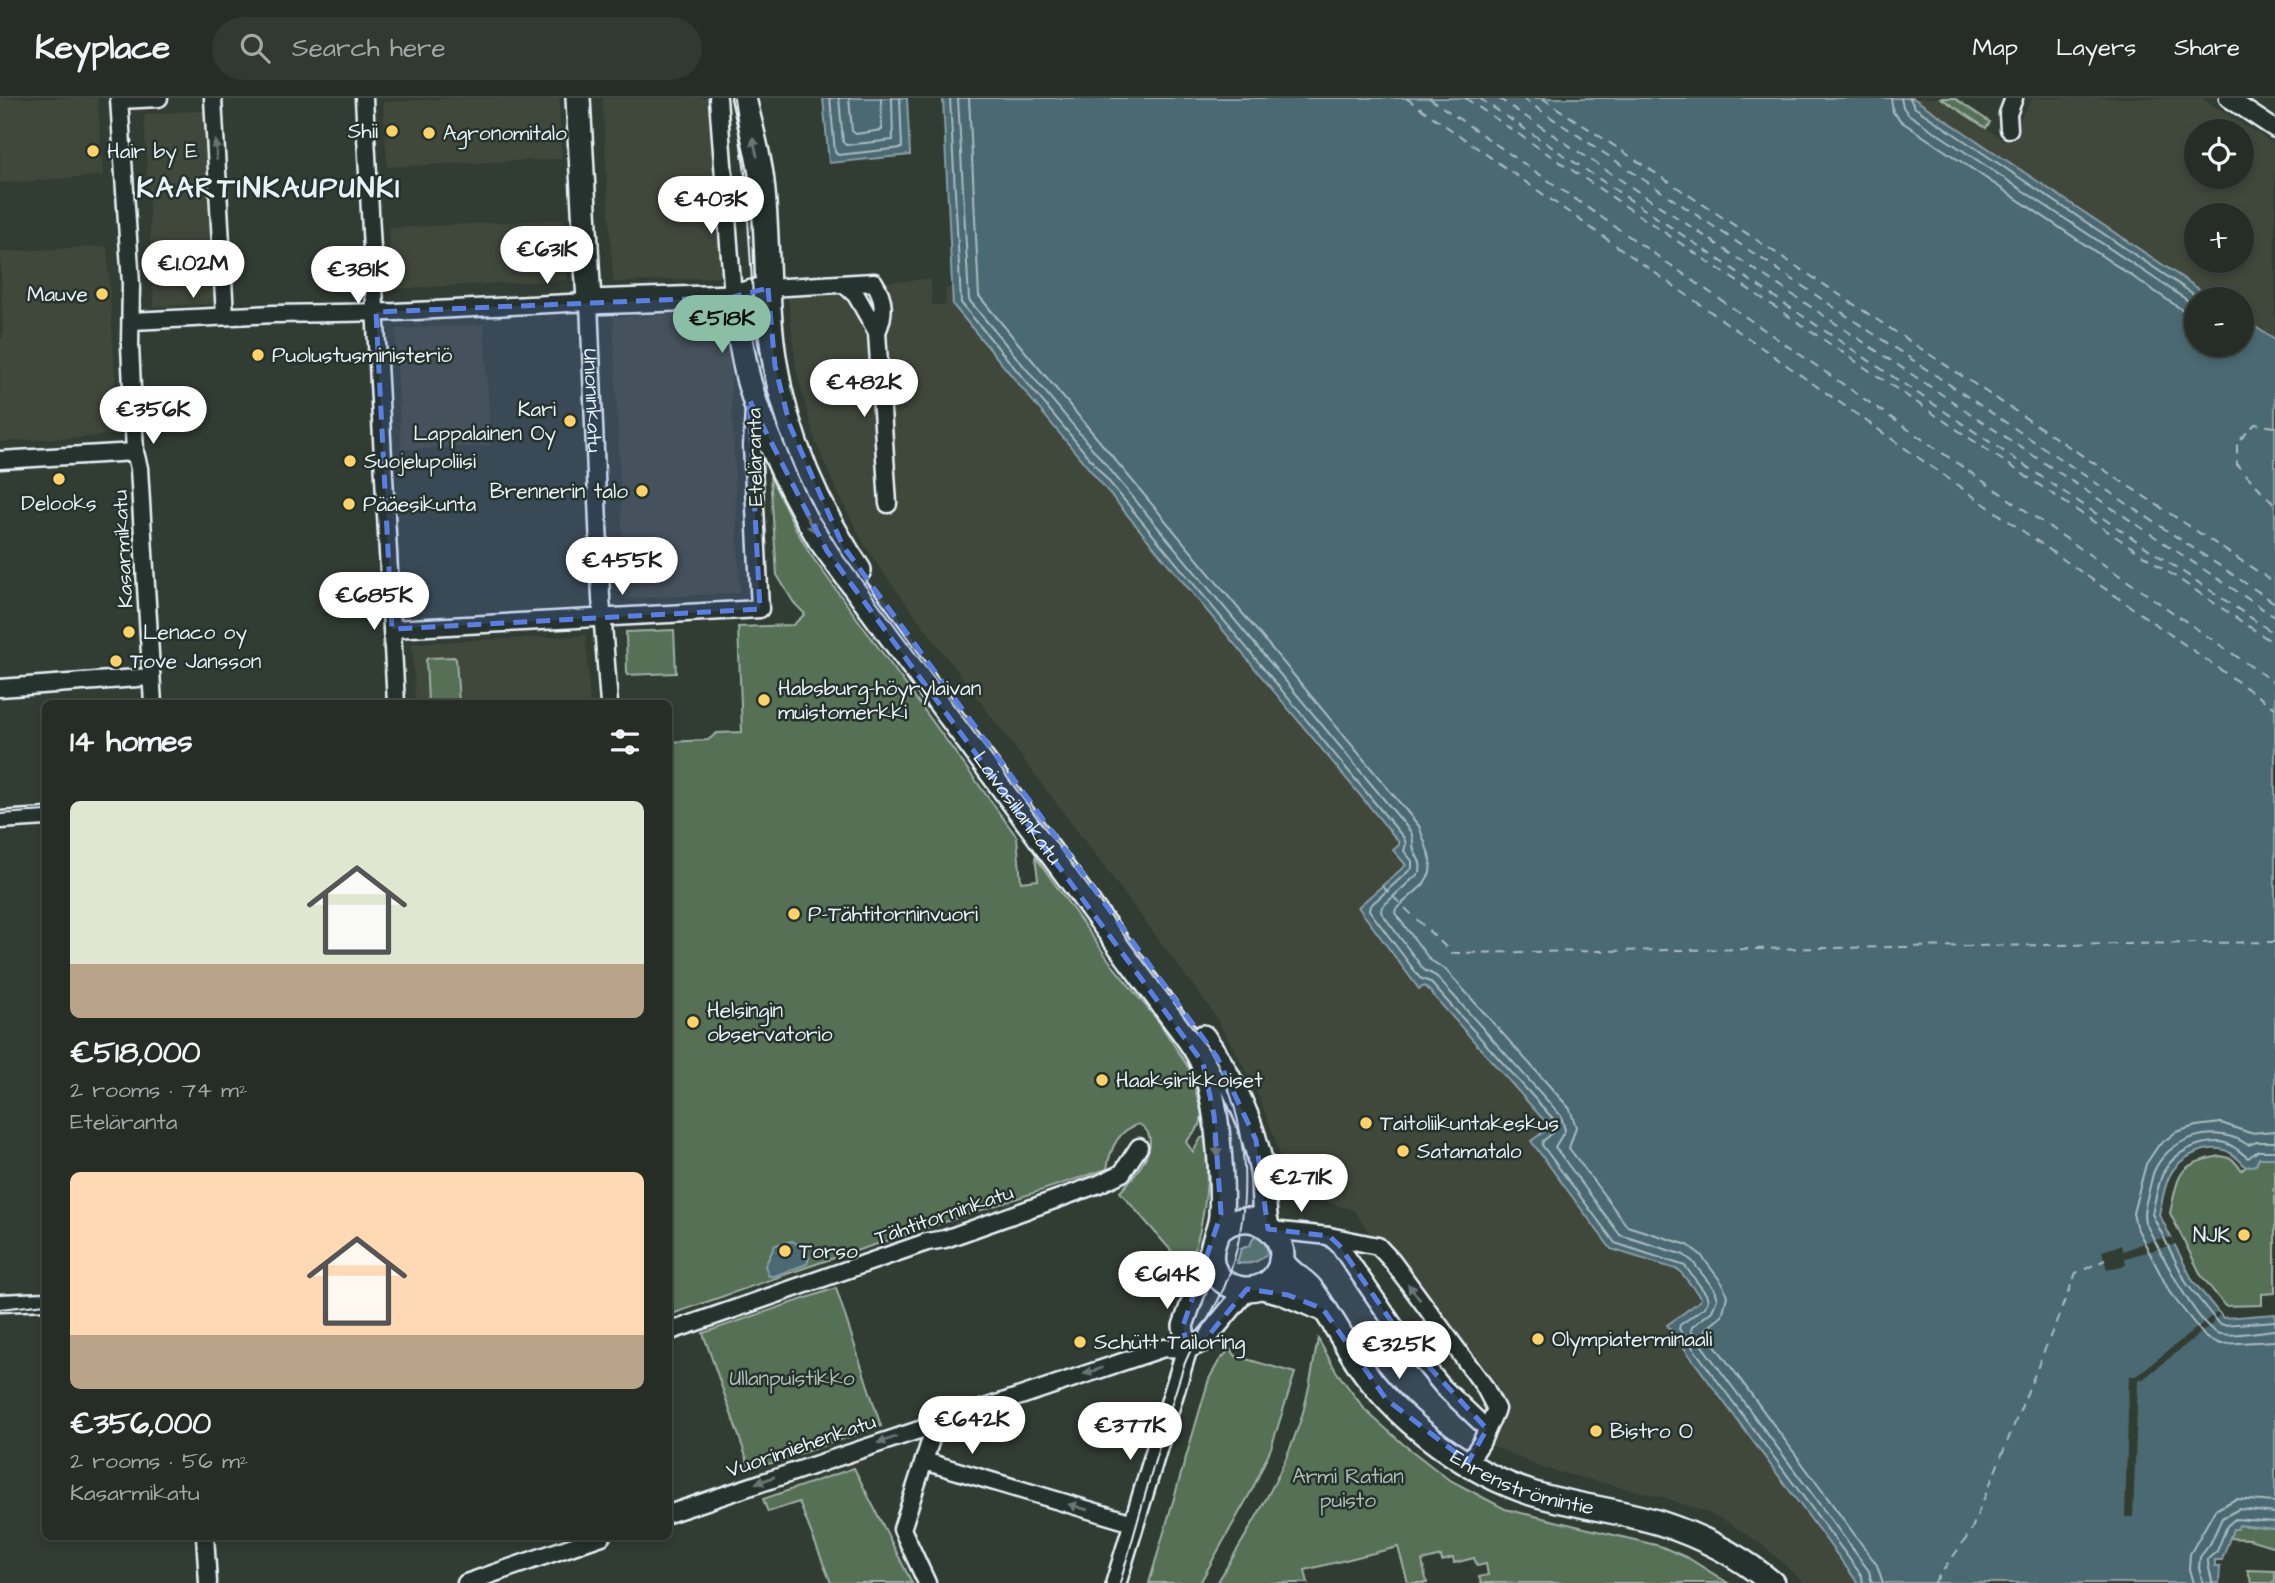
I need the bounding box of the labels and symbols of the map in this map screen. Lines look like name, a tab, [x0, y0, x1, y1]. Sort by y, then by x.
place label: Shii	[348, 117, 378, 146]
place label: Agronomitalo	[443, 119, 567, 150]
marker: Shii	[384, 123, 400, 139]
marker: Agronomitalo	[421, 125, 437, 141]
one-way arrow	[749, 136, 760, 158]
place label: Hair by E	[107, 137, 198, 168]
one-way arrow	[210, 139, 221, 161]
marker: Hair by E	[85, 143, 101, 159]
district label: KAARTINKAUPUNKI	[137, 169, 401, 208]
pin: €403K	[662, 176, 760, 236]
pin: €631K	[498, 226, 596, 286]
pin: €1.02M	[136, 240, 250, 300]
pin: €381K	[309, 246, 407, 306]
place label: Mauve	[27, 280, 88, 309]
marker: Mauve	[94, 286, 110, 302]
pin: €518K	[673, 296, 771, 355]
place label: Puolustusministeriö	[272, 341, 452, 370]
marker: Puolustusministeriö	[250, 347, 266, 363]
street label: Unioninkatu	[576, 348, 610, 453]
pin: €482K	[815, 360, 913, 419]
pin: €356K	[104, 386, 202, 446]
place label: Kari Lappalainen Oy	[413, 395, 556, 450]
street label: Eteläranta	[740, 407, 770, 506]
marker: Kari Lappalainen Oy	[562, 413, 578, 429]
place label: Suojelupoliisi	[364, 447, 476, 477]
marker: Suojelupoliisi	[342, 453, 358, 469]
marker: Delooks	[51, 471, 67, 487]
place label: Brennerin talo	[490, 477, 628, 506]
marker: Brennerin talo	[634, 483, 650, 499]
place label: Delooks	[21, 489, 97, 518]
street label: Kasarmikatu	[105, 489, 141, 609]
place label: Pääesikunta	[363, 490, 476, 519]
marker: Pääesikunta	[341, 496, 357, 512]
one-way arrow	[804, 514, 816, 533]
pin: €455K	[573, 538, 671, 597]
pin: €685K	[325, 573, 423, 632]
place label: Lenaco oy	[143, 618, 247, 649]
marker: Lenaco oy	[121, 624, 137, 640]
place label: Tove Jansson	[130, 647, 261, 676]
marker: Tove Jansson	[108, 653, 124, 669]
place label: Habsburg-höyrylaivan muistomerkki	[778, 674, 981, 727]
marker: Habsburg-höyrylaivan muistomerkki	[756, 692, 772, 708]
street label: Laivasillankatu	[966, 745, 1069, 871]
place label: P-Tähtitorninvuori	[808, 900, 978, 929]
marker: P-Tähtitorninvuori	[786, 906, 802, 922]
place label: Helsingin observatorio	[707, 996, 833, 1049]
marker: Helsingin observatorio	[685, 1014, 701, 1030]
place label: Haaksirikkoiset	[1116, 1066, 1263, 1095]
marker: Haaksirikkoiset	[1094, 1072, 1110, 1088]
place label: Taitoliikuntakeskus	[1380, 1109, 1559, 1138]
marker: Taitoliikuntakeskus	[1358, 1115, 1374, 1131]
one-way arrow	[1212, 1137, 1223, 1159]
place label: Satamatalo	[1417, 1137, 1522, 1166]
marker: Satamatalo	[1395, 1143, 1411, 1159]
pin: €271K	[1252, 1154, 1350, 1214]
street label: Tähtitorninkatu	[871, 1178, 1017, 1252]
place label: NJK	[2193, 1221, 2230, 1250]
marker: NJK	[2236, 1227, 2252, 1243]
place label: Torso	[799, 1237, 858, 1266]
marker: Torso	[777, 1243, 793, 1259]
pin: €614K	[1118, 1252, 1216, 1311]
one-way arrow	[1407, 1282, 1421, 1301]
pin: €325K	[1350, 1322, 1448, 1381]
place label: Olympiaterminaali	[1552, 1325, 1712, 1356]
place label: Schütt Tailoring	[1094, 1328, 1246, 1359]
marker: Olympiaterminaali	[1530, 1331, 1546, 1347]
marker: Schütt Tailoring	[1072, 1334, 1088, 1350]
park label: Ullanpuistikko	[730, 1364, 855, 1394]
one-way arrow	[1082, 1366, 1103, 1377]
pin: €642K	[923, 1396, 1021, 1456]
pin: €377K	[1081, 1402, 1179, 1462]
street label: Vuorimiehenkatu	[722, 1407, 880, 1485]
place label: Bistro O	[1610, 1417, 1693, 1446]
marker: Bistro O	[1588, 1423, 1604, 1439]
one-way arrow	[876, 1435, 897, 1445]
street label: Ehrenströmintie	[1445, 1442, 1597, 1522]
park label: Armi Ratian puisto	[1292, 1462, 1404, 1516]
one-way arrow	[755, 1476, 776, 1486]
one-way arrow	[1067, 1501, 1088, 1511]

